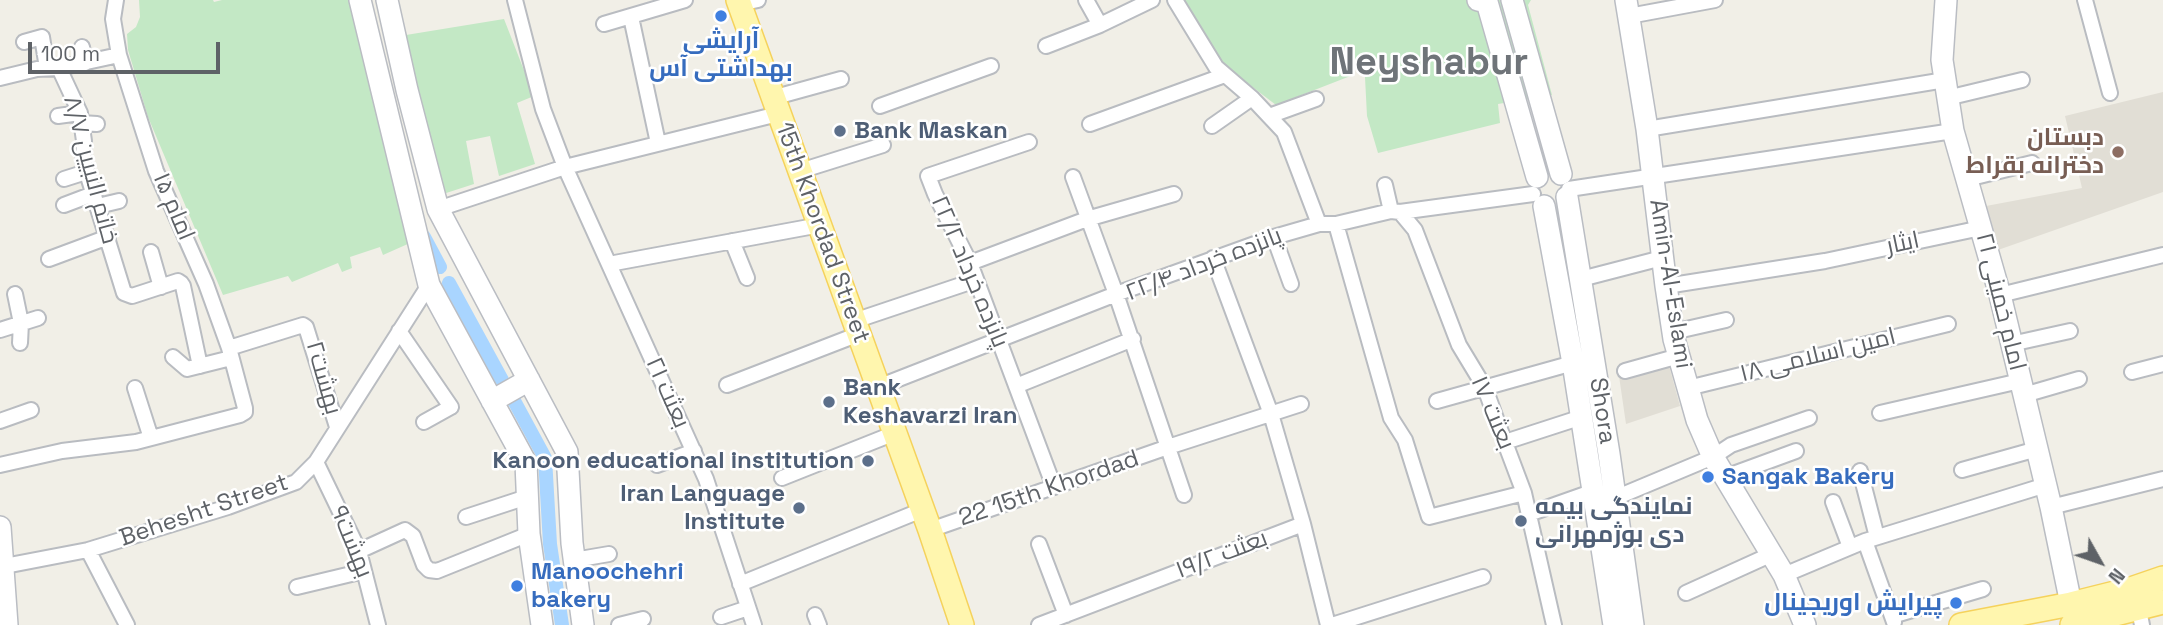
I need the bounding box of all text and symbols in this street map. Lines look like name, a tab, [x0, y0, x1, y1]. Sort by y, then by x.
marker: آرایشی بهداشتی آس	[713, 8, 729, 24]
place label: آرایشی بهداشتی آس	[649, 27, 793, 83]
scale bar	[32, 28, 224, 72]
text: 100 m	[41, 40, 100, 67]
district label: Neyshabur	[1330, 41, 1528, 87]
street label: خاتم النبیین ۸/۷	[56, 93, 124, 247]
place label: Bank Maskan	[854, 117, 1008, 145]
street label: 15th Khordad Street	[769, 119, 875, 347]
marker: Bank Maskan	[832, 123, 848, 139]
place label: دبستان دخترانه بقراط	[1966, 124, 2104, 180]
marker: دبستان دخترانه بقراط	[2110, 144, 2126, 160]
street label: امام ۱۵	[146, 169, 200, 245]
street label: پانزده خرداد ۲۲/۲	[924, 192, 1014, 352]
street label: Amin-Al-Eslami	[1642, 197, 1698, 371]
street label: پانزده خرداد ۲۲/۴	[1122, 222, 1286, 308]
street label: ایثار	[1884, 226, 1922, 262]
street label: امام خمینی ۲۱	[1969, 230, 2031, 374]
street label: امین اسلامی ۱۸	[1737, 323, 1899, 389]
street label: بهشت۲	[299, 338, 347, 418]
street label: بعثت ۲۱	[639, 353, 695, 433]
street label: بعثت ۱۷	[1464, 372, 1520, 454]
place label: Bank Keshavarzi Iran	[843, 374, 1017, 430]
street label: Shora	[1583, 376, 1621, 446]
marker: Bank Keshavarzi Iran	[821, 394, 837, 410]
street label: 22 15th Khordad	[955, 445, 1143, 533]
place label: Kanoon educational institution	[493, 447, 854, 475]
marker: Kanoon educational institution	[860, 453, 876, 469]
place label: Sangak Bakery	[1722, 463, 1895, 491]
street label: Behesht Street	[116, 469, 292, 553]
marker: Sangak Bakery	[1700, 469, 1716, 485]
place label: Iran Language Institute	[620, 480, 785, 536]
place label: نمایندگی بیمه دی بوژمهرانی	[1535, 493, 1693, 549]
marker: Iran Language Institute	[791, 500, 807, 516]
street label: بهشت۹	[324, 502, 378, 582]
marker: نمایندگی بیمه دی بوژمهرانی	[1513, 513, 1529, 529]
street label: بعثت ۱۹/۲	[1172, 524, 1272, 586]
north arrow	[2065, 527, 2135, 597]
place label: Manoochehri bakery	[531, 558, 684, 614]
text: N	[2103, 563, 2130, 589]
marker: Manoochehri bakery	[509, 578, 525, 594]
place label: پیرایش اوریجینال	[1764, 589, 1942, 617]
marker: پیرایش اوریجینال	[1948, 595, 1964, 611]

